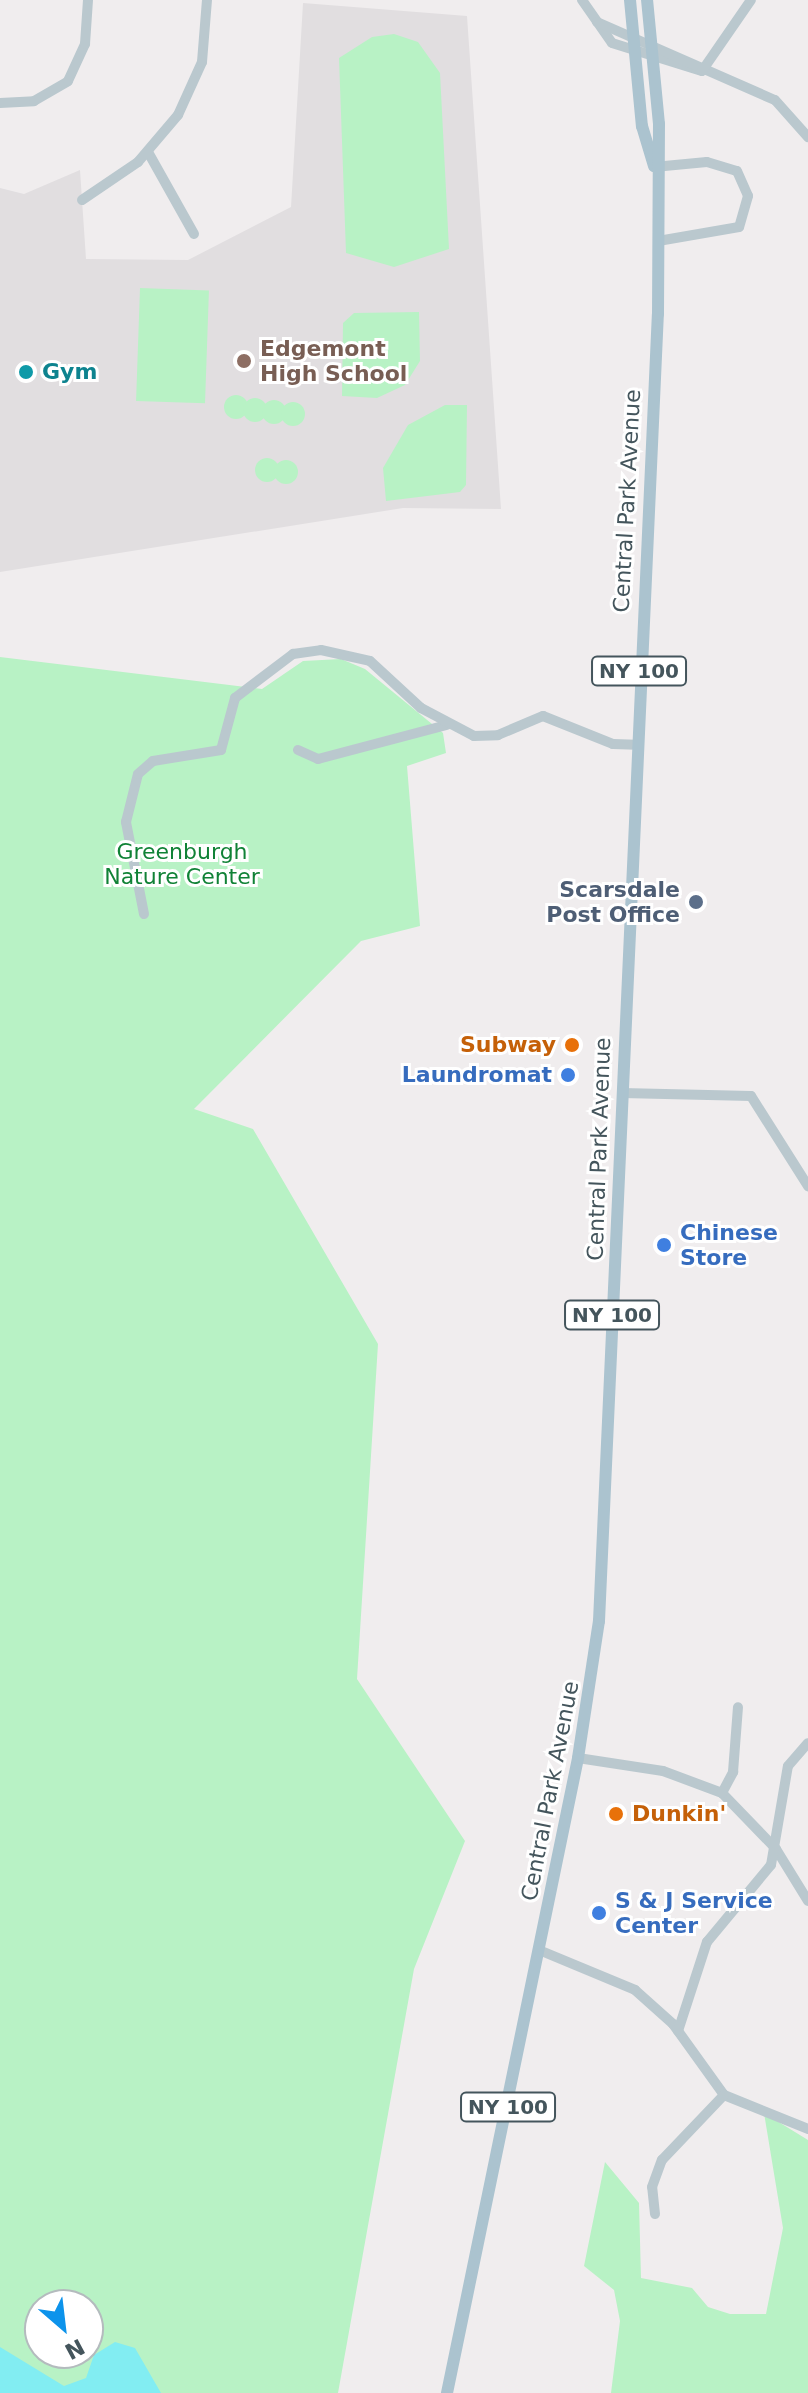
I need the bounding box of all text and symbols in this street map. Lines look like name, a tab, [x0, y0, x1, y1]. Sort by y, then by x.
place label: Edgemont High School	[260, 335, 407, 386]
marker: Edgemont High School	[235, 352, 253, 370]
place label: Gym	[42, 359, 97, 385]
marker: Gym	[17, 363, 35, 381]
street label: Central Park Avenue	[608, 389, 646, 613]
road number: NY 100	[591, 655, 687, 687]
park label: Greenburgh Nature Center	[104, 838, 260, 890]
place label: Scarsdale Post Office	[546, 876, 680, 928]
marker: Scarsdale Post Office	[687, 893, 705, 911]
place label: Subway	[460, 1032, 556, 1058]
marker: Subway	[563, 1036, 581, 1054]
street label: Central Park Avenue	[582, 1037, 616, 1261]
place label: Laundromat	[402, 1062, 552, 1088]
marker: Laundromat	[559, 1066, 577, 1084]
place label: Chinese Store	[680, 1219, 778, 1270]
marker: Chinese Store	[655, 1236, 673, 1254]
road number: NY 100	[564, 1299, 660, 1331]
street label: Central Park Avenue	[516, 1679, 584, 1903]
place label: Dunkin'	[632, 1801, 726, 1827]
marker: Dunkin'	[607, 1805, 625, 1823]
place label: S & J Service Center	[615, 1887, 773, 1938]
marker: S & J Service Center	[590, 1904, 608, 1922]
road number: NY 100	[460, 2091, 556, 2123]
north arrow	[24, 2289, 104, 2369]
text: N	[61, 2334, 89, 2364]

